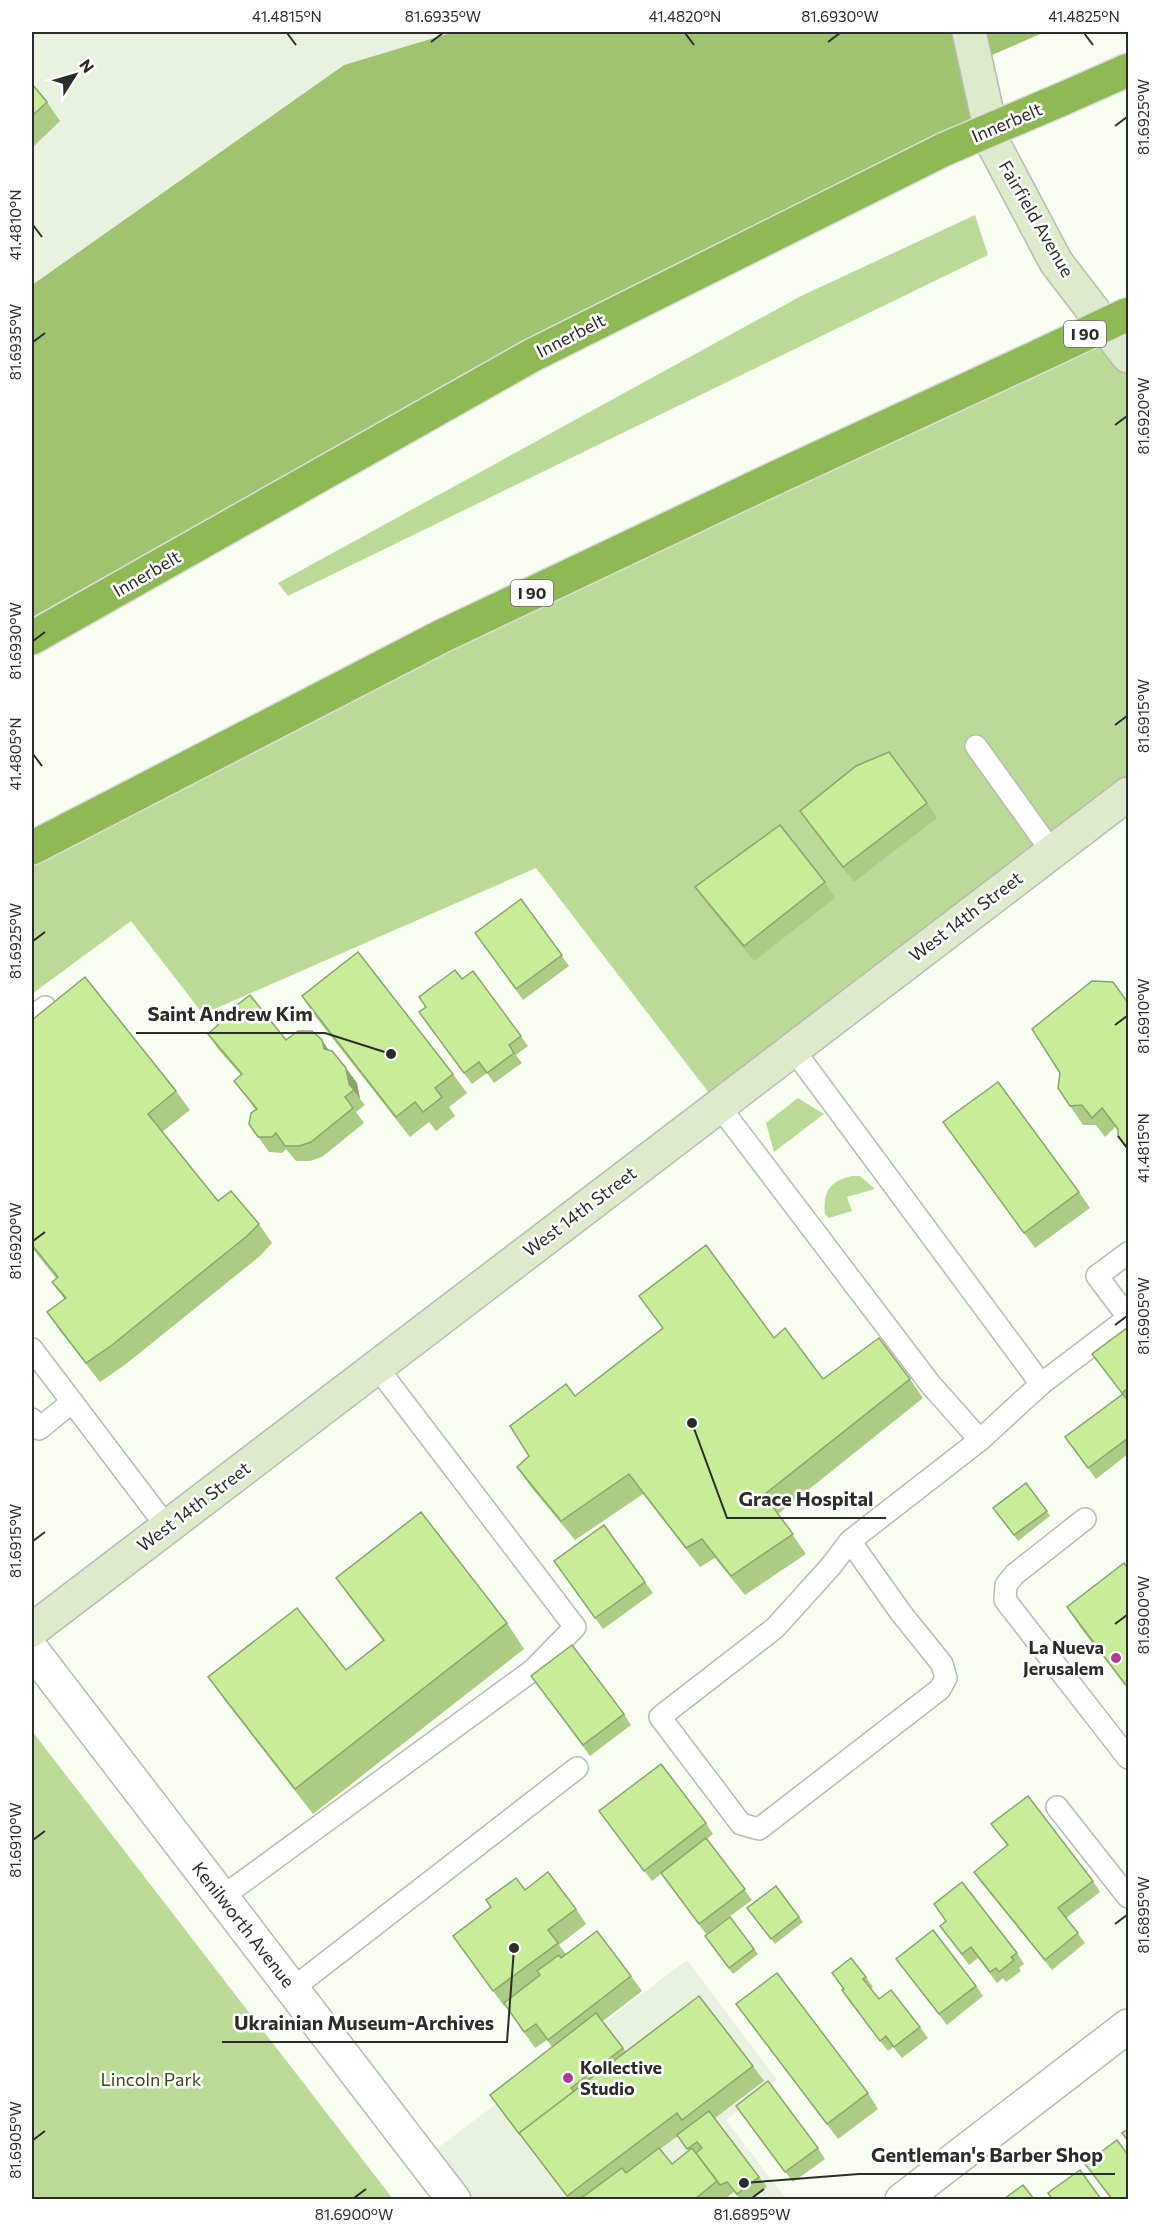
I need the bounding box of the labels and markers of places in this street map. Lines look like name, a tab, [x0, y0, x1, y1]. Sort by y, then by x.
callout: Saint Andrew Kim	[136, 995, 325, 1033]
callout: Grace Hospital	[727, 1480, 886, 1518]
place label: La Nueva Jerusalem	[1023, 1636, 1104, 1679]
marker: La Nueva Jerusalem	[1109, 1651, 1123, 1665]
callout: Ukrainian Museum-Archives	[222, 2004, 507, 2042]
place label: Kollective Studio	[580, 2056, 662, 2099]
marker: Kollective Studio	[561, 2071, 575, 2085]
callout: Gentleman's Barber Shop	[859, 2136, 1115, 2174]

